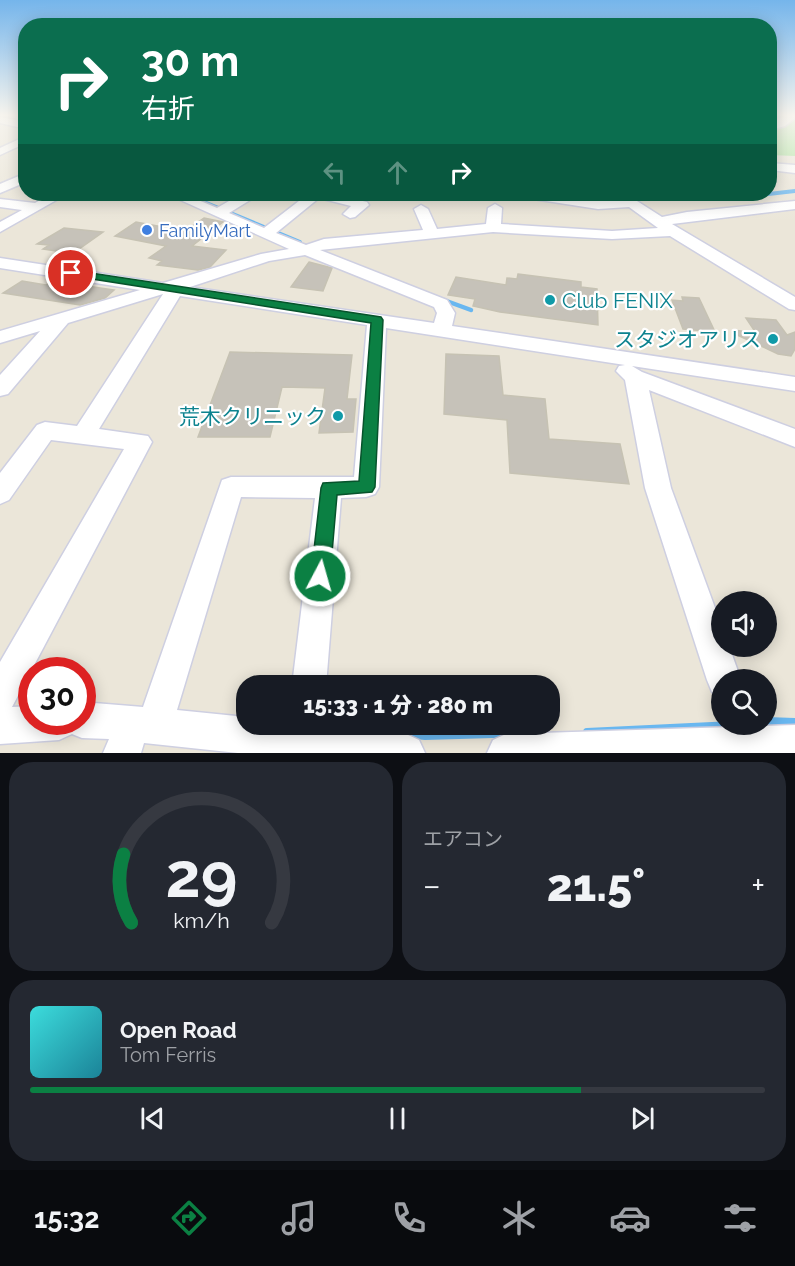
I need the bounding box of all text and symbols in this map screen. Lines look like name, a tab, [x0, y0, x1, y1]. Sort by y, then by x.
text: 30 m	[141, 37, 239, 86]
icon: right	[42, 42, 120, 120]
text: 右折	[141, 93, 195, 124]
icon: left	[318, 156, 351, 189]
icon: ahead	[381, 156, 414, 189]
icon: right	[444, 156, 477, 189]
place label: FamilyMart	[159, 220, 251, 241]
marker: FamilyMart	[140, 223, 154, 237]
pin	[45, 247, 96, 298]
icon: arrive	[54, 256, 87, 289]
place label: Club FENIX	[562, 288, 673, 313]
marker: Club FENIX	[543, 293, 557, 307]
place label: スタジオアリス	[614, 327, 761, 352]
marker: スタジオアリス	[766, 332, 780, 346]
place label: 荒木クリニック	[179, 404, 326, 429]
marker: 荒木クリニック	[331, 409, 345, 423]
position arrow	[288, 544, 352, 608]
map controls	[711, 591, 777, 735]
button: sound	[711, 591, 777, 657]
speed limit sign: 30	[18, 657, 96, 735]
button: search	[711, 669, 777, 735]
text: 15:33 · 1 分 · 280 m	[303, 692, 493, 718]
text: エアコン	[423, 827, 503, 851]
text: 29	[165, 838, 237, 912]
text: 21.5°	[547, 859, 645, 912]
text: −	[423, 866, 441, 905]
text: +	[751, 866, 765, 905]
text: km/h	[173, 909, 229, 934]
text: Open Road	[120, 1017, 237, 1043]
text: Tom Ferris	[120, 1043, 216, 1067]
icon: previous	[136, 1102, 169, 1135]
icon: pause	[381, 1102, 414, 1135]
icon: next	[626, 1102, 659, 1135]
icon: directions	[168, 1197, 210, 1239]
icon: music	[278, 1197, 320, 1239]
icon: phone	[388, 1197, 430, 1239]
icon: climate	[498, 1197, 540, 1239]
icon: car	[609, 1197, 651, 1239]
icon: filters	[719, 1197, 761, 1239]
text: 15:32	[34, 1203, 99, 1234]

